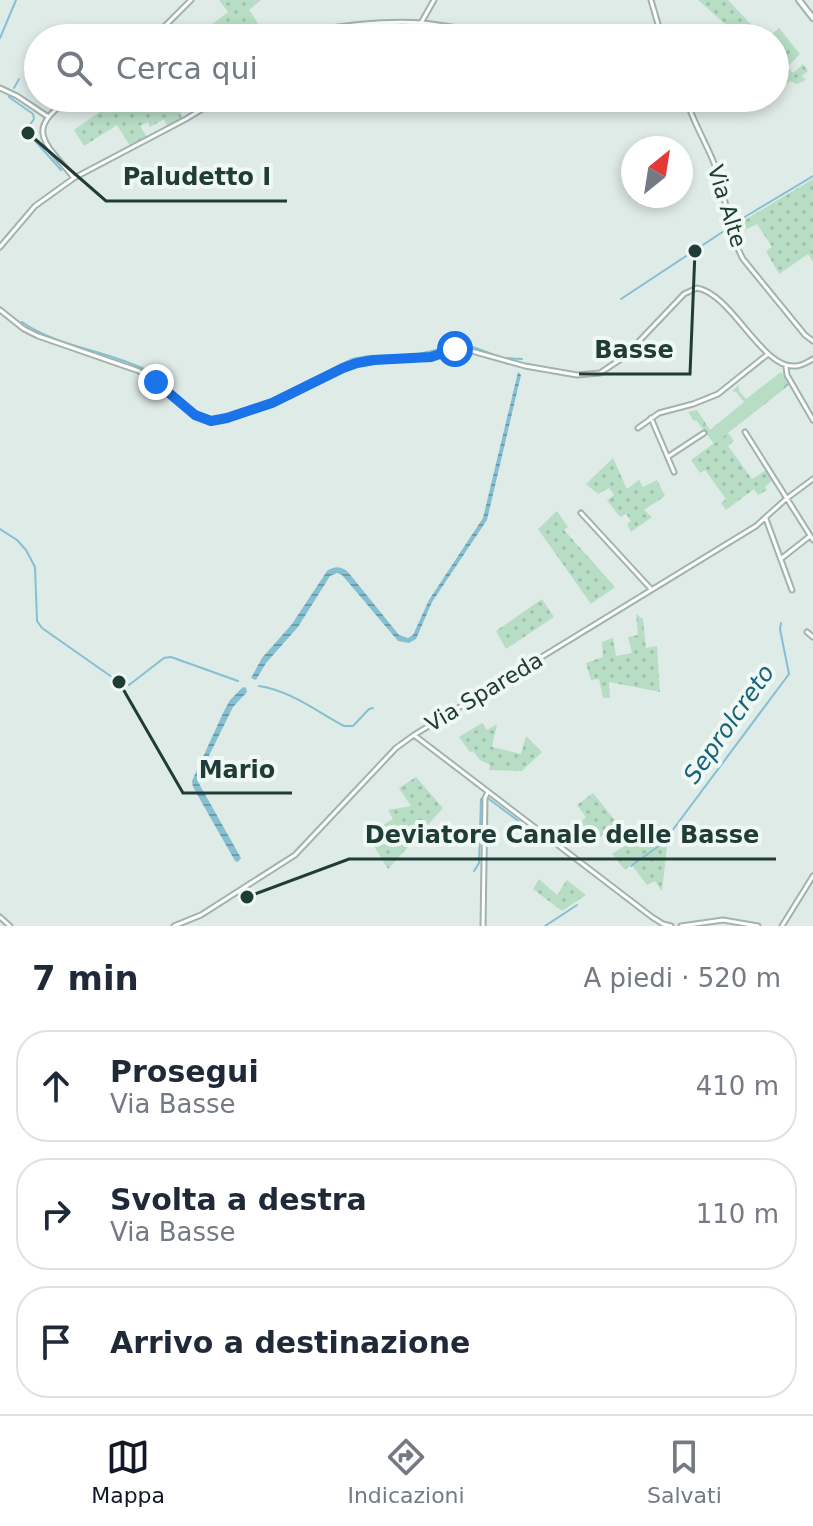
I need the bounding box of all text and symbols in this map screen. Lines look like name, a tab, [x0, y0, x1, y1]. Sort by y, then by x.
search box	[24, 24, 789, 112]
icon: search	[52, 46, 96, 90]
text: Cerca qui	[116, 51, 258, 86]
north arrow	[621, 136, 693, 208]
callout: Paludetto I	[106, 153, 287, 201]
street label: Via Alte	[703, 162, 751, 250]
text: Paludetto I	[123, 163, 271, 191]
callout: Basse	[579, 326, 690, 374]
route start	[437, 331, 473, 367]
text: Basse	[594, 336, 674, 364]
route end	[138, 364, 174, 400]
street label: Via Spareda	[421, 647, 547, 737]
water label: Seprolcreto	[678, 659, 780, 789]
callout: Mario	[183, 745, 292, 793]
text: Mario	[199, 756, 275, 784]
callout: Deviatore Canale delle Basse	[349, 811, 776, 859]
text: Deviatore Canale delle Basse	[365, 821, 759, 849]
text: 7 min	[32, 958, 139, 998]
text: A piedi · 520 m	[583, 963, 781, 993]
text: Prosegui	[110, 1054, 259, 1089]
icon: ahead	[34, 1064, 78, 1108]
text: 410 m	[696, 1071, 779, 1101]
text: Via Basse	[110, 1089, 236, 1119]
text: Svolta a destra	[110, 1182, 367, 1217]
icon: right	[34, 1192, 78, 1236]
text: 110 m	[696, 1199, 779, 1229]
text: Via Basse	[110, 1217, 236, 1247]
icon: arrive	[34, 1320, 78, 1364]
text: Arrivo a destinazione	[110, 1325, 470, 1360]
tab: Mappa	[91, 1435, 165, 1508]
tab: Indicazioni	[347, 1435, 465, 1508]
tab: Salvati	[647, 1435, 722, 1508]

